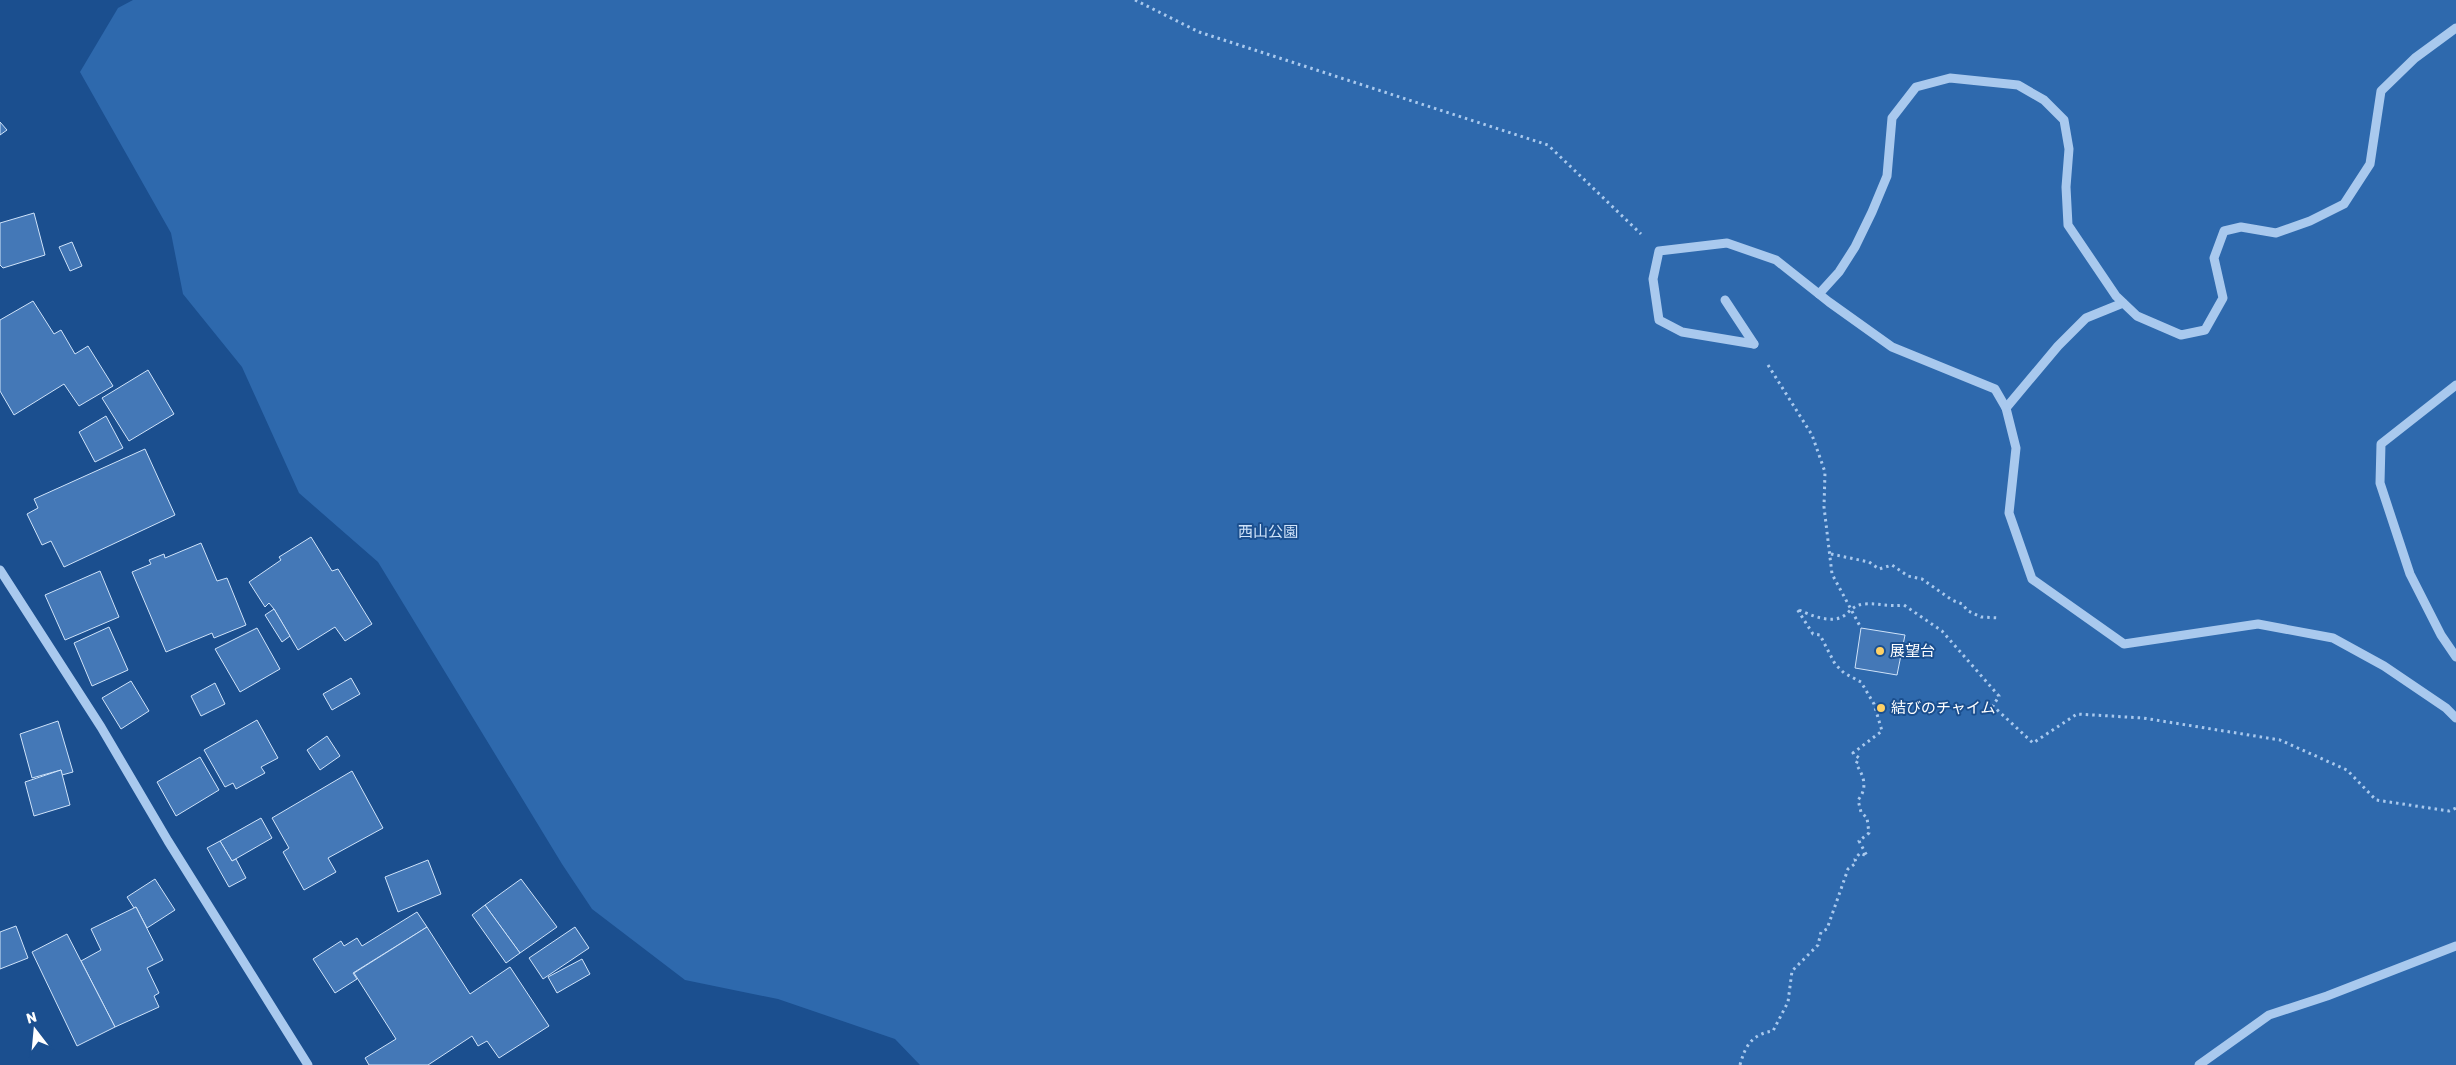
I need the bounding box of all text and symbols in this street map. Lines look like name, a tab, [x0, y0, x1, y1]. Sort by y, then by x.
park label: 西山公園	[1238, 523, 1298, 541]
place label: 展望台	[1890, 642, 1935, 660]
marker: 展望台	[1874, 645, 1886, 657]
place label: 結びのチャイム	[1891, 699, 1996, 717]
marker: 結びのチャイム	[1875, 702, 1887, 714]
north arrow	[10, 1005, 60, 1055]
text: N	[24, 1008, 39, 1028]

